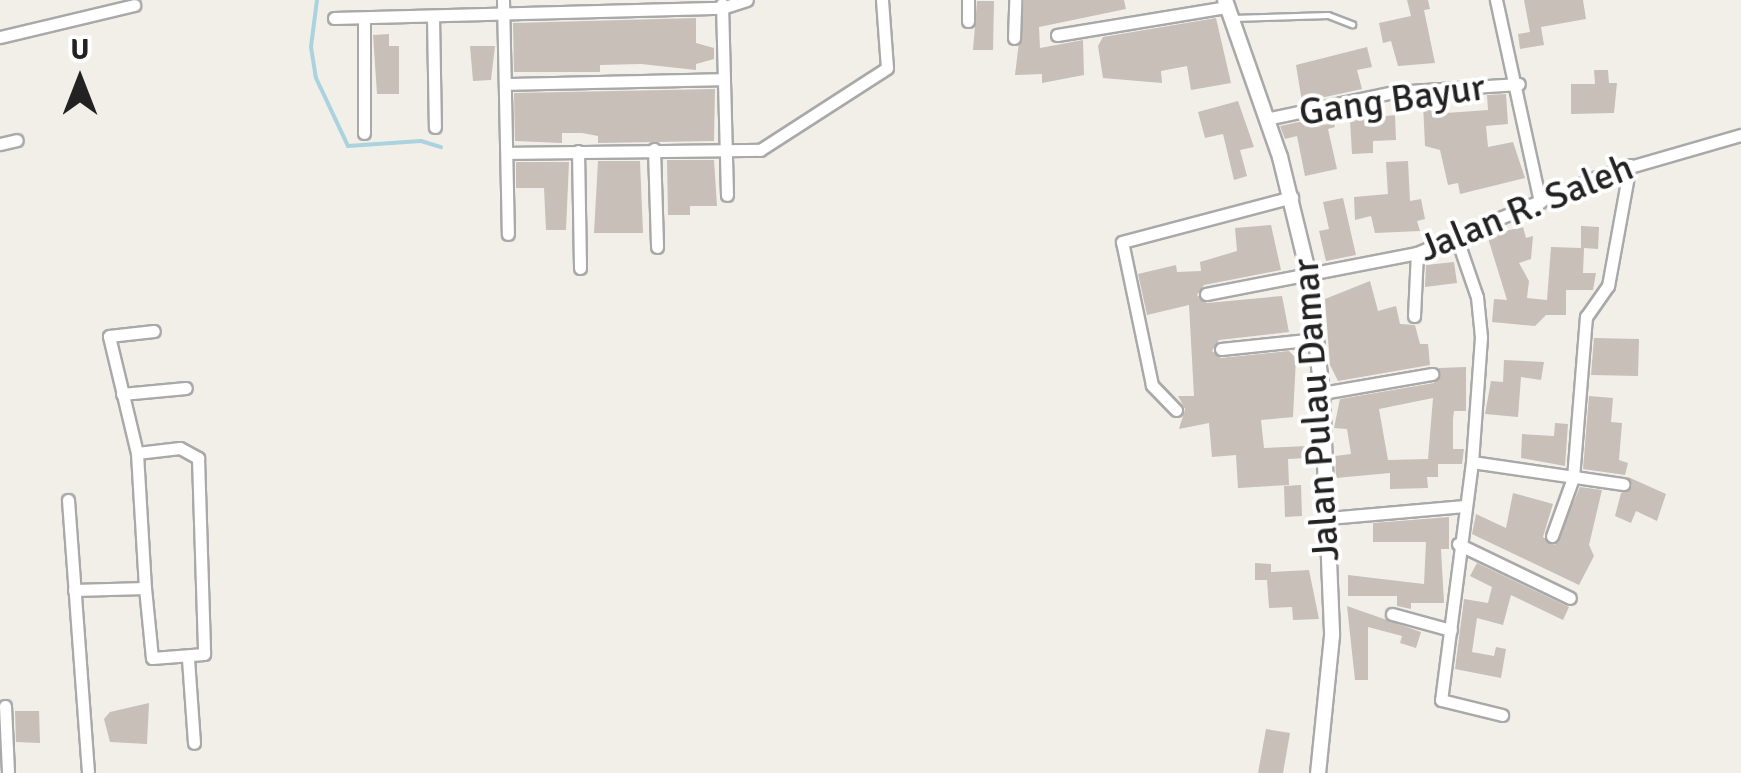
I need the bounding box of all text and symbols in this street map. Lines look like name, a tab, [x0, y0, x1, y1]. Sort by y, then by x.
north arrow	[30, 30, 130, 130]
text: U	[71, 33, 89, 67]
street label: Gang Bayur	[1296, 64, 1488, 136]
street label: Jalan R. Saleh	[1412, 144, 1640, 272]
street label: Jalan Pulau Damar	[1283, 257, 1349, 563]

